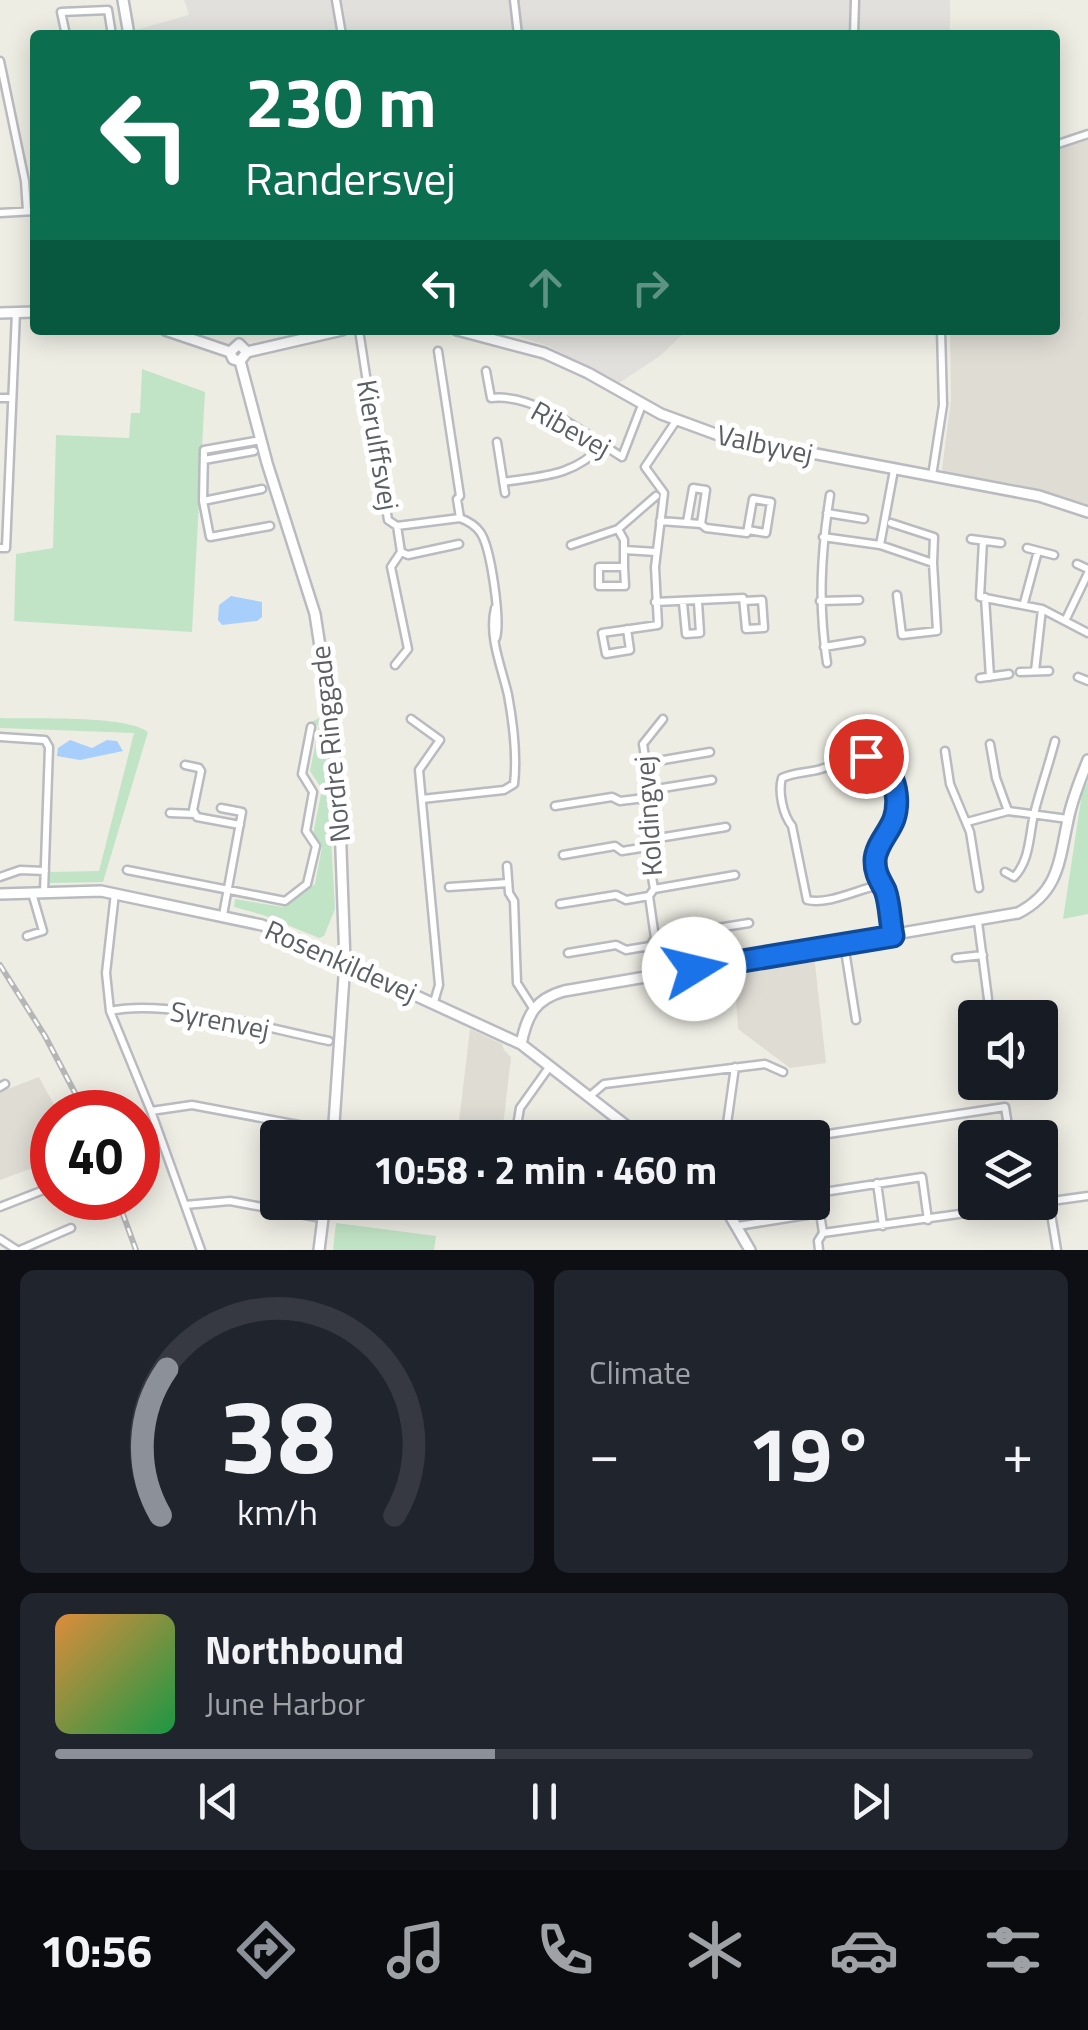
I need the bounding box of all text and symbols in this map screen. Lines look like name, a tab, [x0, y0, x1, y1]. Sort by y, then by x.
text: 230 m	[245, 48, 437, 154]
icon: left	[80, 70, 210, 200]
text: Randersvej	[245, 144, 456, 212]
icon: left	[413, 260, 468, 315]
icon: ahead	[518, 260, 573, 315]
icon: right	[623, 260, 678, 315]
street label: Kierulffsvej	[346, 376, 411, 514]
street label: Ribevej	[523, 389, 619, 468]
street label: Valbyvej	[713, 412, 817, 475]
street label: Nordre Ringgade	[298, 644, 361, 845]
pin	[824, 714, 909, 799]
icon: arrive	[839, 729, 894, 784]
street label: Koldingvej	[622, 754, 673, 878]
street label: Rosenkildevej	[258, 908, 424, 1013]
position arrow	[642, 917, 746, 1021]
street label: Syrenvej	[167, 989, 273, 1050]
map controls	[958, 1000, 1058, 1220]
button: sound	[958, 1000, 1058, 1100]
speed limit sign: 40	[30, 1090, 160, 1220]
button: layers	[958, 1120, 1058, 1220]
text: 10:58 · 2 min · 460 m	[373, 1141, 717, 1199]
text: Climate	[589, 1348, 691, 1396]
text: 38	[219, 1355, 335, 1513]
text: 19°	[748, 1396, 874, 1510]
text: −	[589, 1411, 620, 1494]
text: +	[1002, 1411, 1033, 1494]
text: km/h	[237, 1484, 317, 1539]
text: Northbound	[205, 1621, 404, 1679]
text: June Harbor	[205, 1679, 365, 1727]
icon: previous	[191, 1774, 246, 1829]
icon: pause	[517, 1774, 572, 1829]
icon: next	[843, 1774, 898, 1829]
icon: directions	[231, 1915, 301, 1985]
icon: music	[381, 1915, 451, 1985]
icon: phone	[530, 1915, 600, 1985]
icon: climate	[680, 1915, 750, 1985]
icon: car	[829, 1915, 899, 1985]
icon: filters	[978, 1915, 1048, 1985]
text: 10:56	[40, 1916, 152, 1984]

